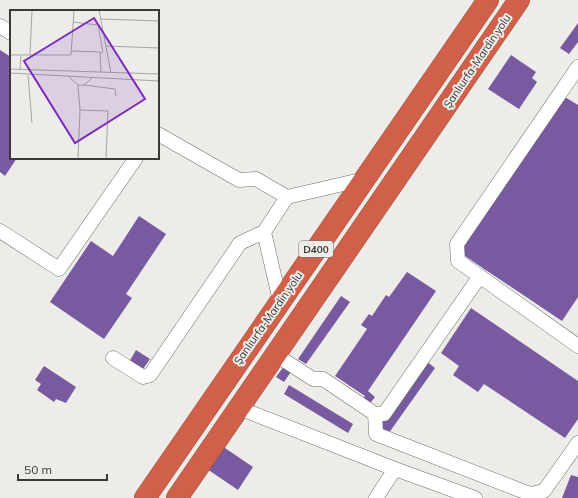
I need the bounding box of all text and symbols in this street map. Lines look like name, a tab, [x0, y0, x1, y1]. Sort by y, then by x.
inset map	[10, 10, 159, 159]
street label: Şanlıurfa-Mardin yolu	[440, 11, 514, 111]
road number: D400	[299, 241, 333, 257]
street label: Şanlıurfa-Mardin yolu	[231, 269, 305, 367]
scale bar	[18, 456, 107, 482]
text: 50 m	[24, 462, 52, 477]

